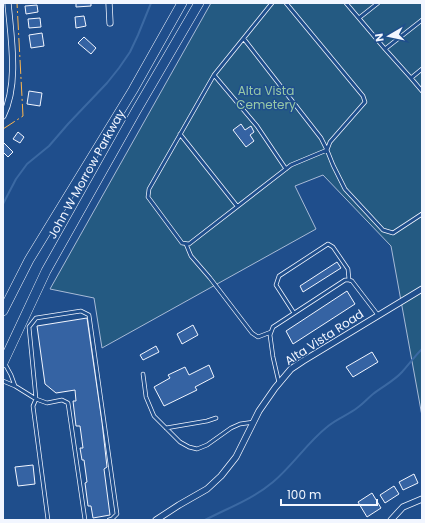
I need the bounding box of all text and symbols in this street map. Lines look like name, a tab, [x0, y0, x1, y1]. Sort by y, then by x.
north arrow	[369, 16, 409, 56]
text: N	[371, 32, 388, 43]
park label: Alta Vista Cemetery	[236, 82, 296, 113]
street label: John W Morrow Parkway	[43, 106, 129, 242]
street label: Alta Vista Road	[281, 305, 367, 369]
scale bar	[281, 481, 377, 507]
text: 100 m	[287, 486, 321, 503]

